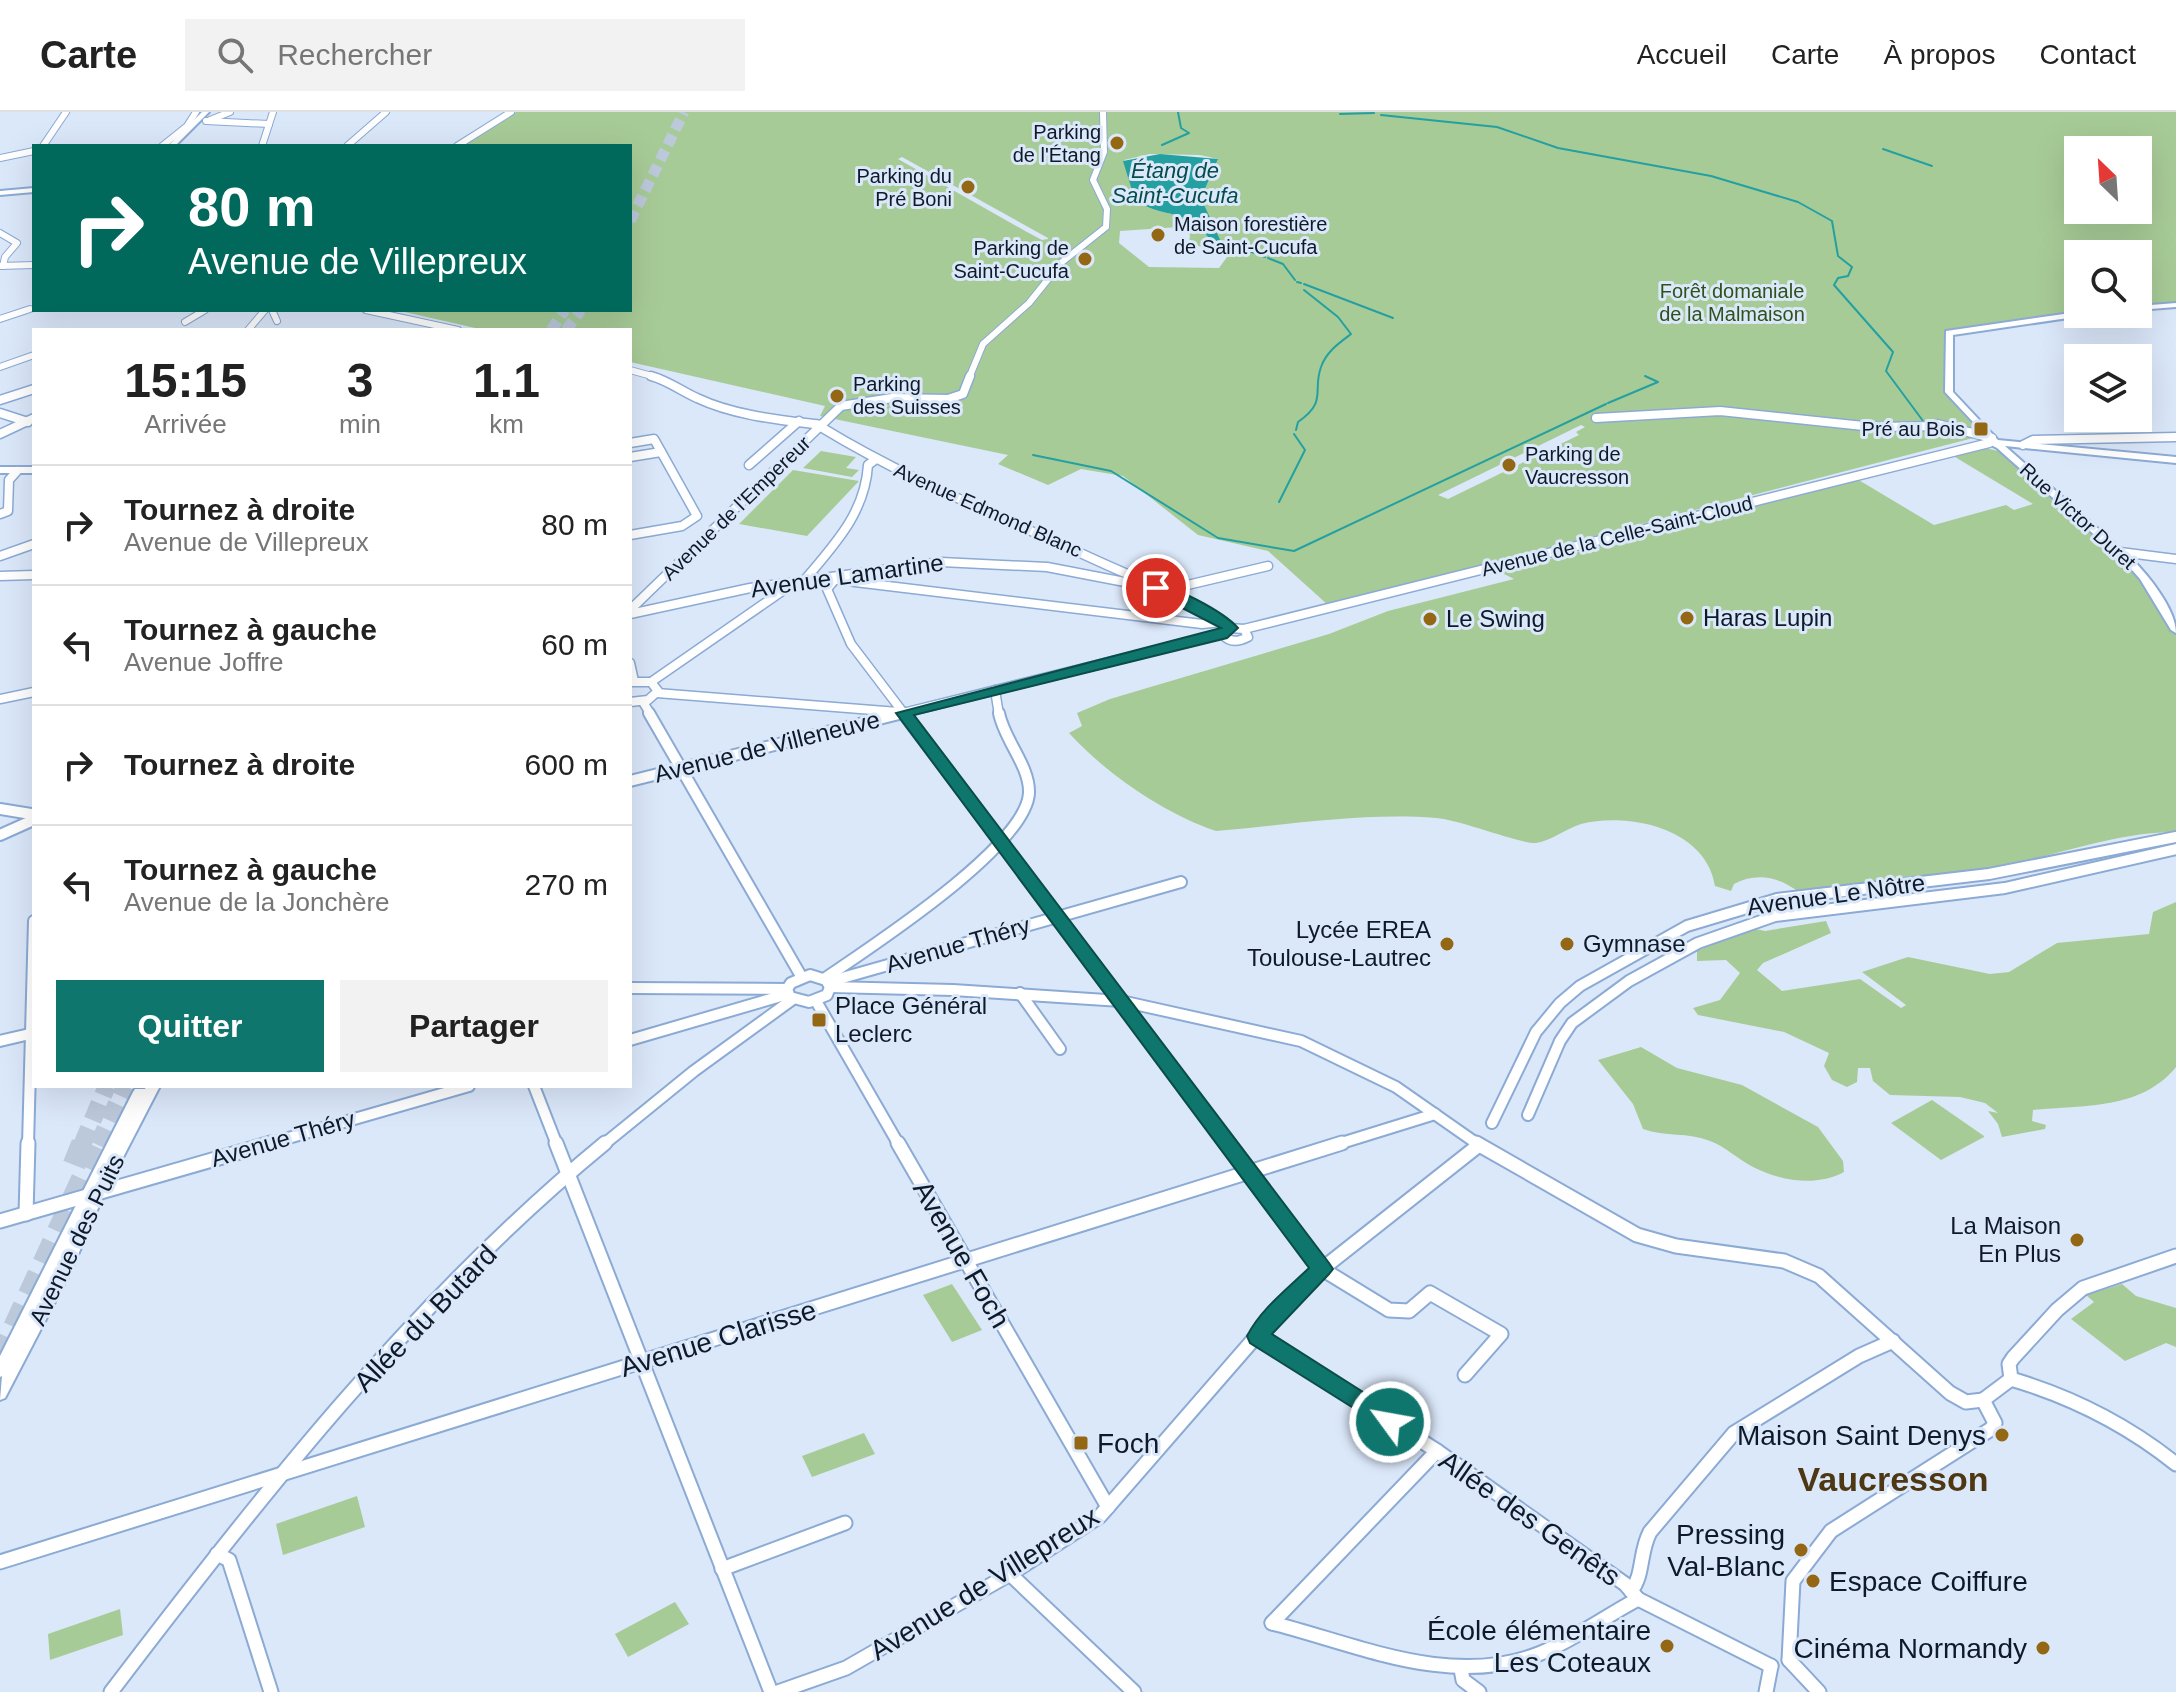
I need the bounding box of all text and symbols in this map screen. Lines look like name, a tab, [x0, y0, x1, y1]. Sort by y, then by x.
search box	[185, 19, 745, 91]
icon: search	[213, 33, 257, 77]
text: Carte	[40, 34, 137, 76]
text: Rechercher	[277, 38, 432, 71]
text: Accueil	[1637, 39, 1727, 70]
text: Carte	[1771, 39, 1839, 70]
text: À propos	[1883, 39, 1996, 70]
text: Contact	[2040, 39, 2136, 70]
place label: Parking de l'Étang	[1013, 121, 1101, 166]
marker: Parking de l'Étang	[1108, 134, 1126, 152]
north arrow	[2064, 136, 2152, 224]
map controls	[2064, 136, 2152, 432]
water label: Étang de Saint-Cucufa	[1111, 158, 1239, 208]
place label: Parking du Pré Boni	[856, 165, 952, 210]
text: 80 m	[188, 175, 316, 238]
icon: right	[56, 176, 160, 280]
marker: Parking du Pré Boni	[959, 178, 977, 196]
place label: Maison forestière de Saint-Cucufa	[1174, 213, 1327, 258]
marker: Maison forestière de Saint-Cucufa	[1149, 226, 1167, 244]
place label: Parking de Saint-Cucufa	[953, 237, 1070, 282]
button: search	[2064, 240, 2152, 328]
text: Avenue de Villepreux	[188, 241, 527, 282]
marker: Parking de Saint-Cucufa	[1076, 250, 1094, 268]
park label: Forêt domaniale de la Malmaison	[1659, 280, 1805, 325]
button: layers	[2064, 344, 2152, 432]
text: 15:15	[124, 354, 247, 407]
text: 3	[347, 354, 373, 407]
text: 1.1	[473, 354, 540, 407]
place label: Parking des Suisses	[853, 373, 961, 418]
marker: Parking des Suisses	[828, 387, 846, 405]
text: Arrivée	[144, 409, 227, 439]
text: min	[339, 409, 381, 439]
text: km	[489, 409, 524, 439]
place label: Pré au Bois	[1862, 418, 1965, 440]
marker: Pré au Bois	[1972, 420, 1990, 438]
street label: Avenue de l'Empereur	[658, 431, 815, 584]
place label: Parking de Vaucresson	[1525, 443, 1629, 488]
marker: Parking de Vaucresson	[1500, 456, 1518, 474]
street label: Rue Victor Duret	[2016, 458, 2140, 574]
street label: Avenue Edmond Blanc	[891, 459, 1085, 561]
street label: Avenue de la Celle-Saint-Cloud	[1479, 492, 1755, 580]
text: Tournez à droite	[124, 493, 355, 526]
icon: right	[56, 503, 100, 547]
text: 80 m	[541, 508, 608, 541]
text: Avenue de Villepreux	[124, 527, 369, 557]
street label: Avenue Lamartine	[749, 549, 945, 602]
pin	[1122, 554, 1190, 622]
icon: arrive	[1134, 566, 1178, 610]
place label: Haras Lupin	[1703, 604, 1832, 631]
place label: Le Swing	[1446, 605, 1545, 632]
marker: Haras Lupin	[1678, 609, 1696, 627]
marker: Le Swing	[1421, 610, 1439, 628]
text: Tournez à gauche	[124, 613, 377, 646]
icon: left	[56, 623, 100, 667]
text: 60 m	[541, 628, 608, 661]
text: Avenue Joffre	[124, 647, 284, 677]
street label: Avenue de Villeneuve	[651, 705, 882, 788]
icon: right	[56, 743, 100, 787]
text: Tournez à droite	[124, 748, 355, 781]
text: 600 m	[525, 748, 608, 781]
text: Tournez à gauche	[124, 853, 377, 886]
icon: left	[56, 863, 100, 907]
text: 270 m	[525, 868, 608, 901]
street label: Avenue Le Nôtre	[1745, 869, 1927, 920]
text: Avenue de la Jonchère	[124, 887, 390, 917]
street label: Avenue Théry	[883, 911, 1033, 978]
place label: Lycée EREA Toulouse-Lautrec	[1247, 916, 1431, 971]
place label: Gymnase	[1583, 930, 1686, 957]
marker: Lycée EREA Toulouse-Lautrec	[1438, 935, 1456, 953]
marker: Gymnase	[1558, 935, 1576, 953]
button: Quitter	[56, 980, 324, 1072]
button: Partager	[340, 980, 608, 1072]
place label: Place Général Leclerc	[835, 992, 987, 1047]
marker: Place Général Leclerc	[810, 1011, 828, 1029]
street label: Avenue Théry	[208, 1105, 358, 1172]
street label: Avenue des Puits	[24, 1150, 130, 1329]
street label: Avenue Foch	[907, 1175, 1016, 1333]
place label: La Maison En Plus	[1950, 1212, 2061, 1267]
marker: La Maison En Plus	[2068, 1231, 2086, 1249]
street label: Allée du Butard	[348, 1239, 503, 1398]
street label: Avenue Clarisse	[616, 1294, 820, 1383]
position arrow	[1348, 1380, 1432, 1464]
place label: Maison Saint Denys	[1737, 1420, 1986, 1451]
marker: Maison Saint Denys	[1993, 1426, 2011, 1444]
place label: Foch	[1097, 1428, 1159, 1459]
marker: Foch	[1072, 1434, 1090, 1452]
street label: Allée des Genêts	[1433, 1445, 1626, 1592]
district label: Vaucresson	[1798, 1460, 1988, 1498]
street label: Avenue de Villepreux	[864, 1500, 1104, 1666]
place label: Pressing Val-Blanc	[1667, 1519, 1785, 1582]
marker: Pressing Val-Blanc	[1792, 1541, 1810, 1559]
place label: Espace Coiffure	[1829, 1566, 2028, 1597]
marker: Espace Coiffure	[1804, 1572, 1822, 1590]
place label: École élémentaire Les Coteaux	[1427, 1615, 1651, 1678]
place label: Cinéma Normandy	[1794, 1633, 2027, 1664]
marker: École élémentaire Les Coteaux	[1658, 1637, 1676, 1655]
marker: Cinéma Normandy	[2034, 1639, 2052, 1657]

